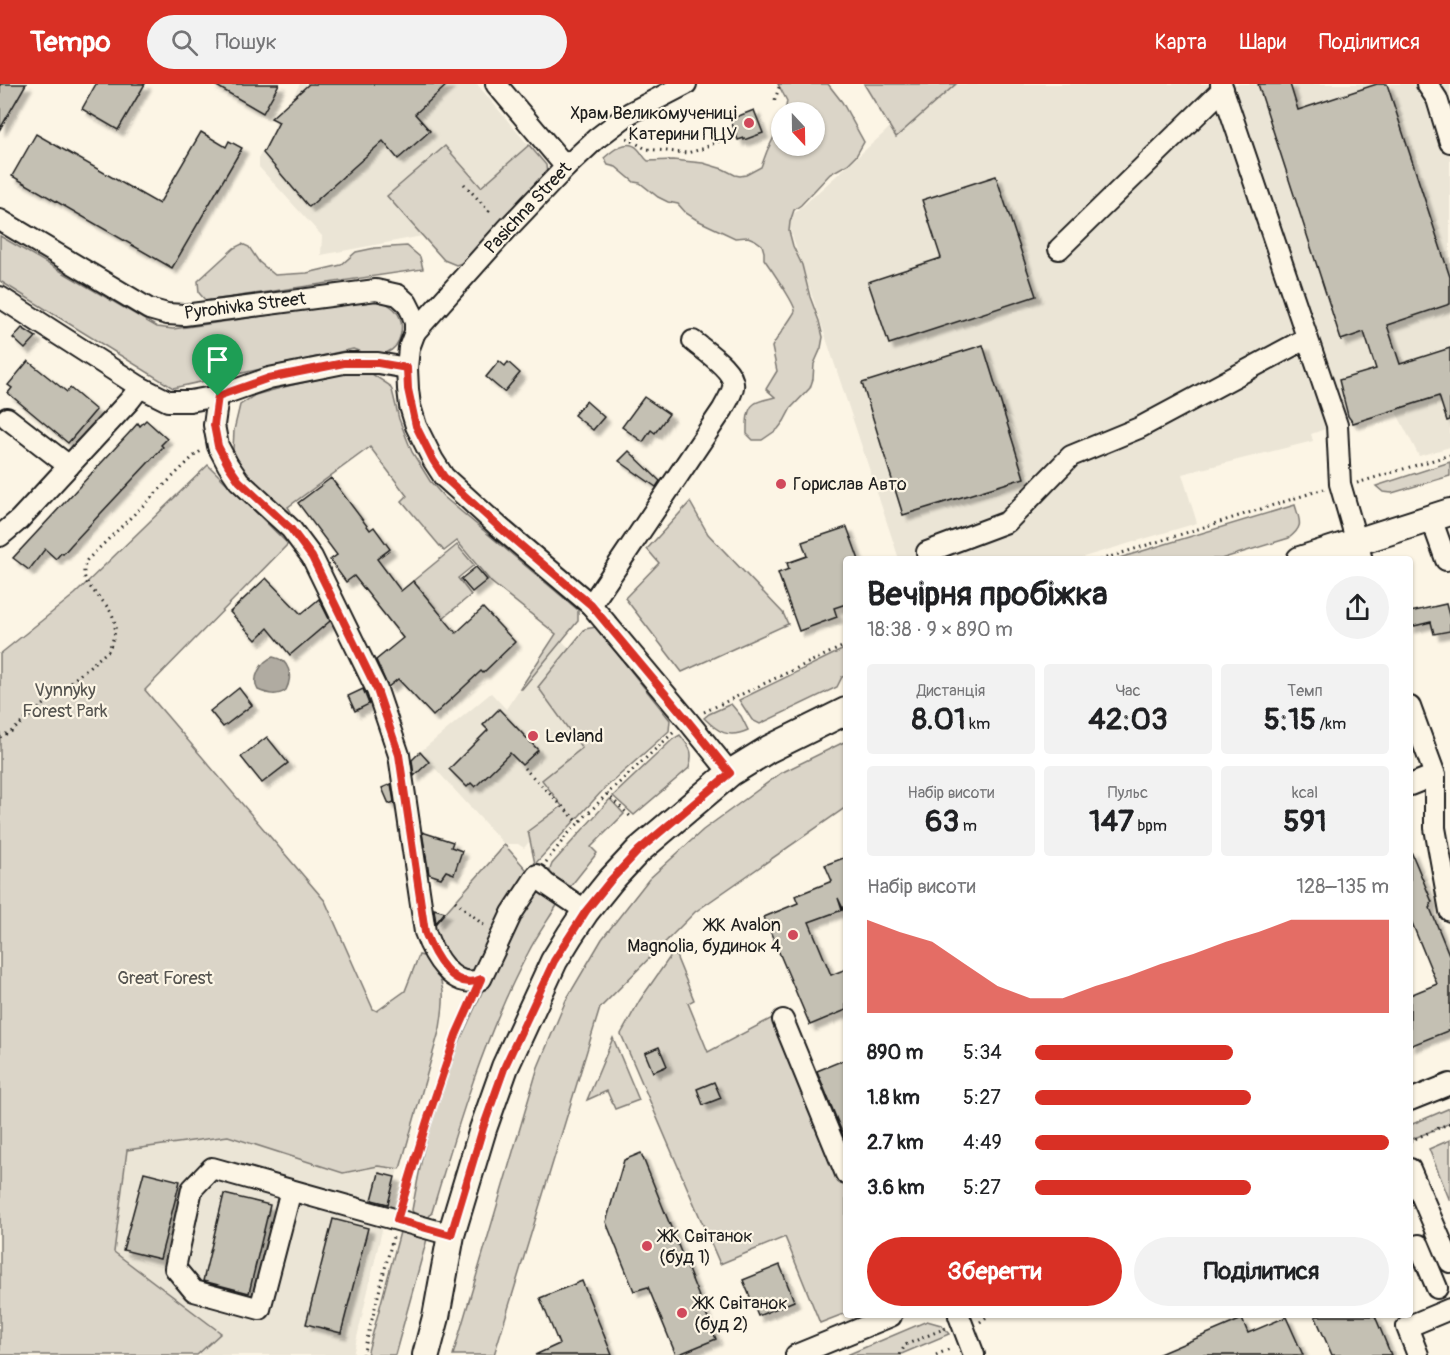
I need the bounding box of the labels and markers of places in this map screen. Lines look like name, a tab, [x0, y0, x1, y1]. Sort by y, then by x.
place label: Храм Великомучениці Катерини ПЦУ	[570, 102, 737, 146]
marker: Храм Великомучениці Катерини ПЦУ	[742, 116, 756, 130]
pin	[192, 334, 243, 396]
place label: Горислав Авто	[793, 473, 907, 496]
marker: Горислав Авто	[774, 477, 788, 491]
place label: Levland	[545, 725, 603, 748]
marker: Levland	[526, 729, 540, 743]
place label: ЖК Avalon Magnolia, будинок 4	[627, 914, 782, 958]
marker: ЖК Avalon Magnolia, будинок 4	[786, 928, 800, 942]
place label: ЖК Світанок (буд 1)	[656, 1225, 753, 1269]
marker: ЖК Світанок (буд 1)	[640, 1239, 654, 1253]
place label: ЖК Світанок (буд 2)	[691, 1292, 788, 1336]
marker: ЖК Світанок (буд 2)	[675, 1306, 689, 1320]

